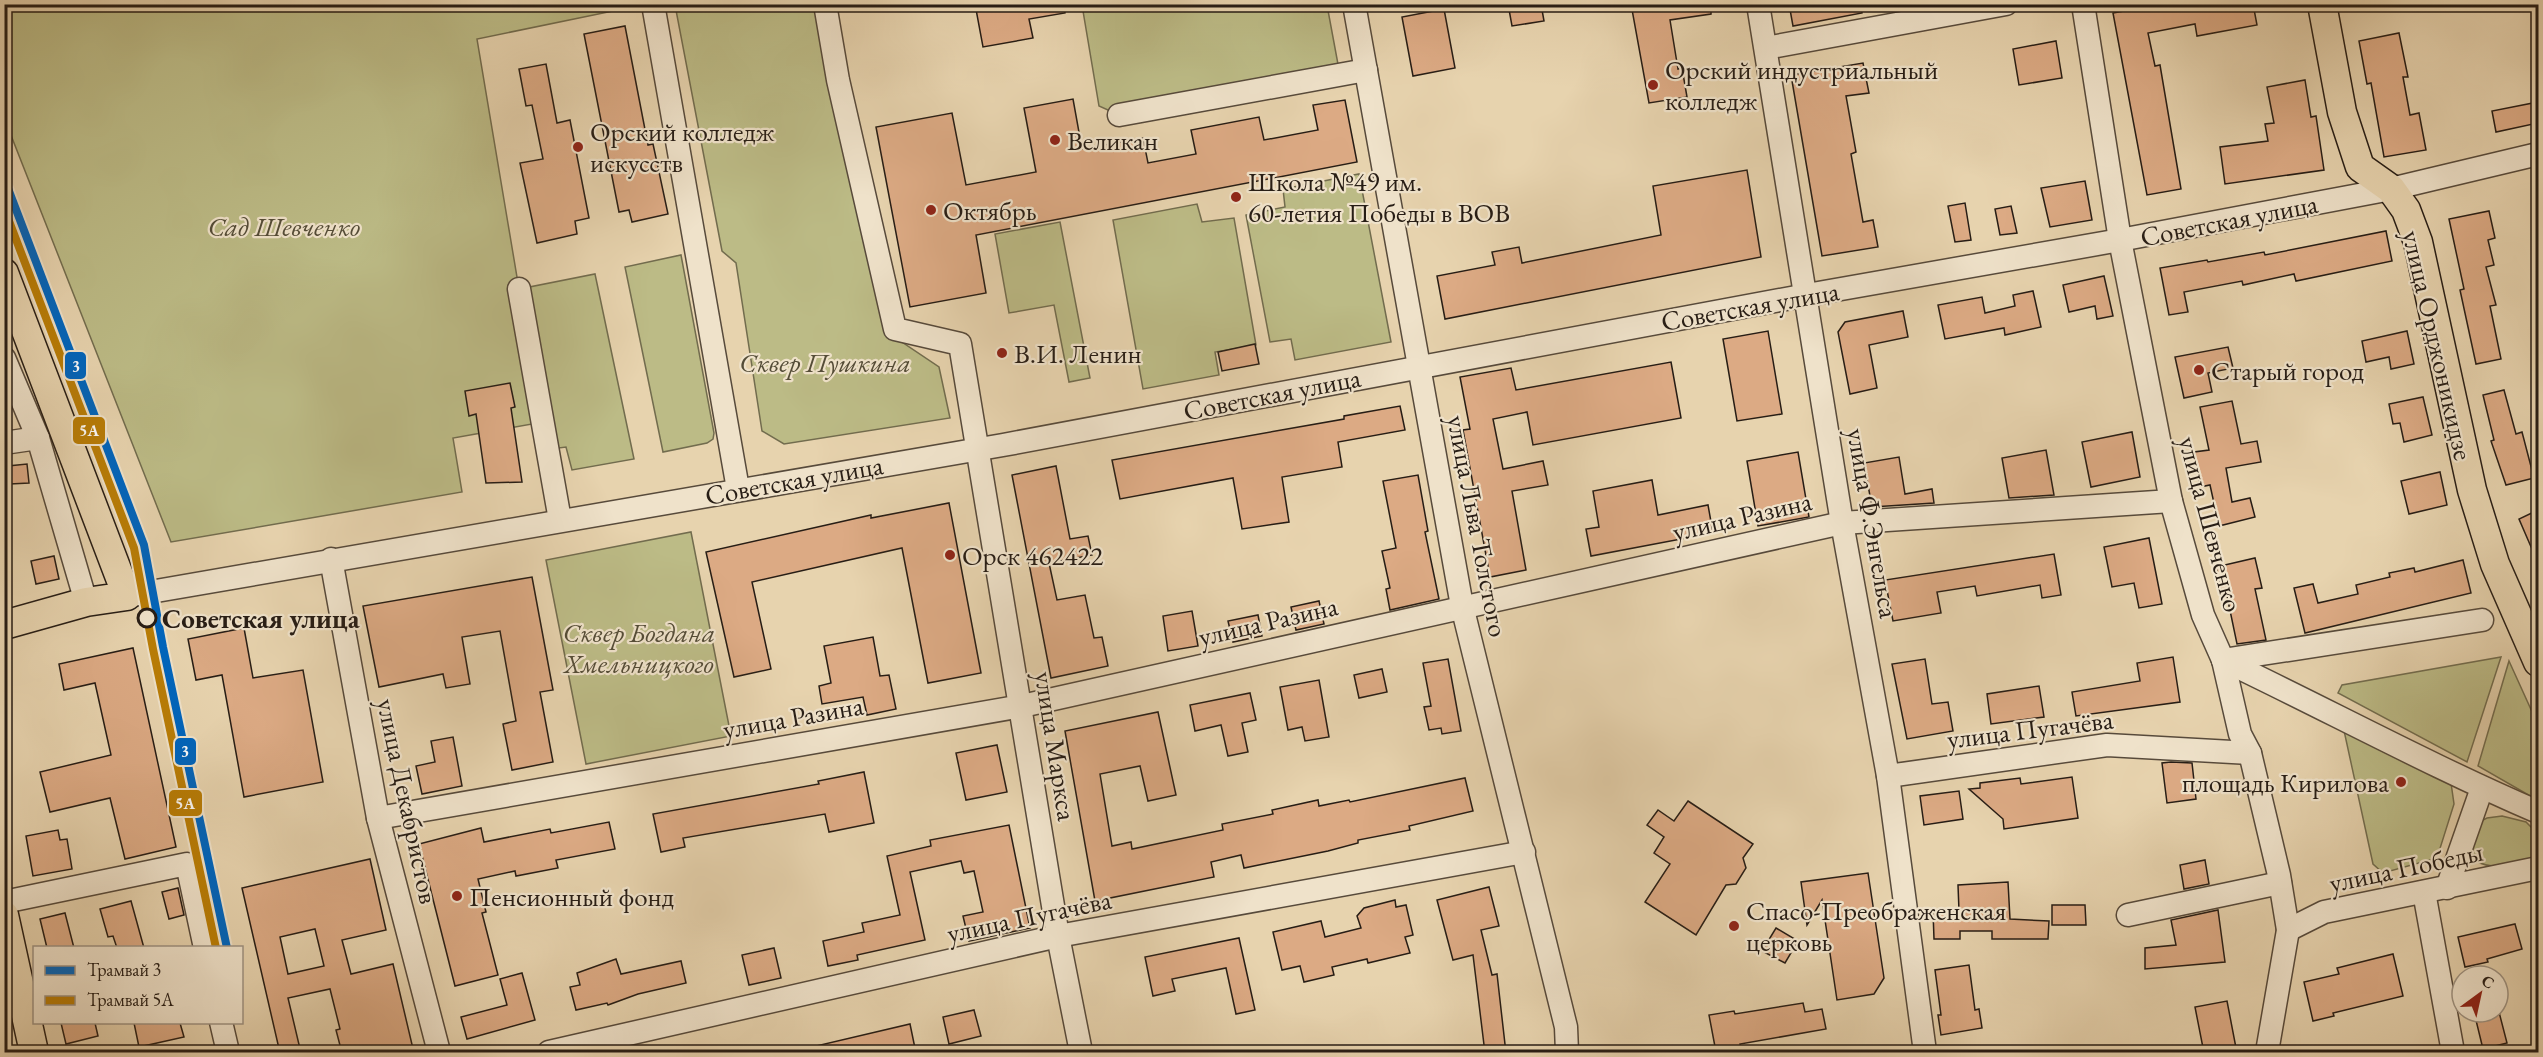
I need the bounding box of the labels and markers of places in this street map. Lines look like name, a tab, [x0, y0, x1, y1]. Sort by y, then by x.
place label: Орский индустриальный колледж	[1665, 52, 1938, 118]
marker: Орский индустриальный колледж	[1646, 78, 1660, 92]
place label: Орский колледж искусств	[590, 114, 775, 180]
place label: Великан	[1067, 123, 1158, 158]
marker: Великан	[1048, 133, 1062, 147]
marker: Орский колледж искусств	[571, 140, 585, 154]
place label: Школа №49 им. 60-летия Победы в ВОВ	[1248, 164, 1510, 230]
marker: Школа №49 им. 60-летия Победы в ВОВ	[1229, 190, 1243, 204]
place label: Октябрь	[943, 193, 1037, 228]
marker: Октябрь	[924, 203, 938, 217]
place label: В.И. Ленин	[1014, 336, 1141, 371]
marker: В.И. Ленин	[995, 346, 1009, 360]
place label: Старый город	[2211, 353, 2364, 388]
marker: Старый город	[2192, 363, 2206, 377]
place label: Орск 462422	[962, 538, 1103, 573]
marker: Орск 462422	[943, 548, 957, 562]
place label: Советская улица	[162, 601, 360, 636]
marker: Советская улица	[137, 608, 157, 628]
place label: площадь Кирилова	[2182, 765, 2389, 800]
marker: площадь Кирилова	[2394, 775, 2408, 789]
place label: Пенсионный фонд	[469, 879, 674, 914]
marker: Пенсионный фонд	[450, 889, 464, 903]
place label: Спасо-Преображенская церковь	[1746, 893, 2006, 959]
marker: Спасо-Преображенская церковь	[1727, 919, 1741, 933]

